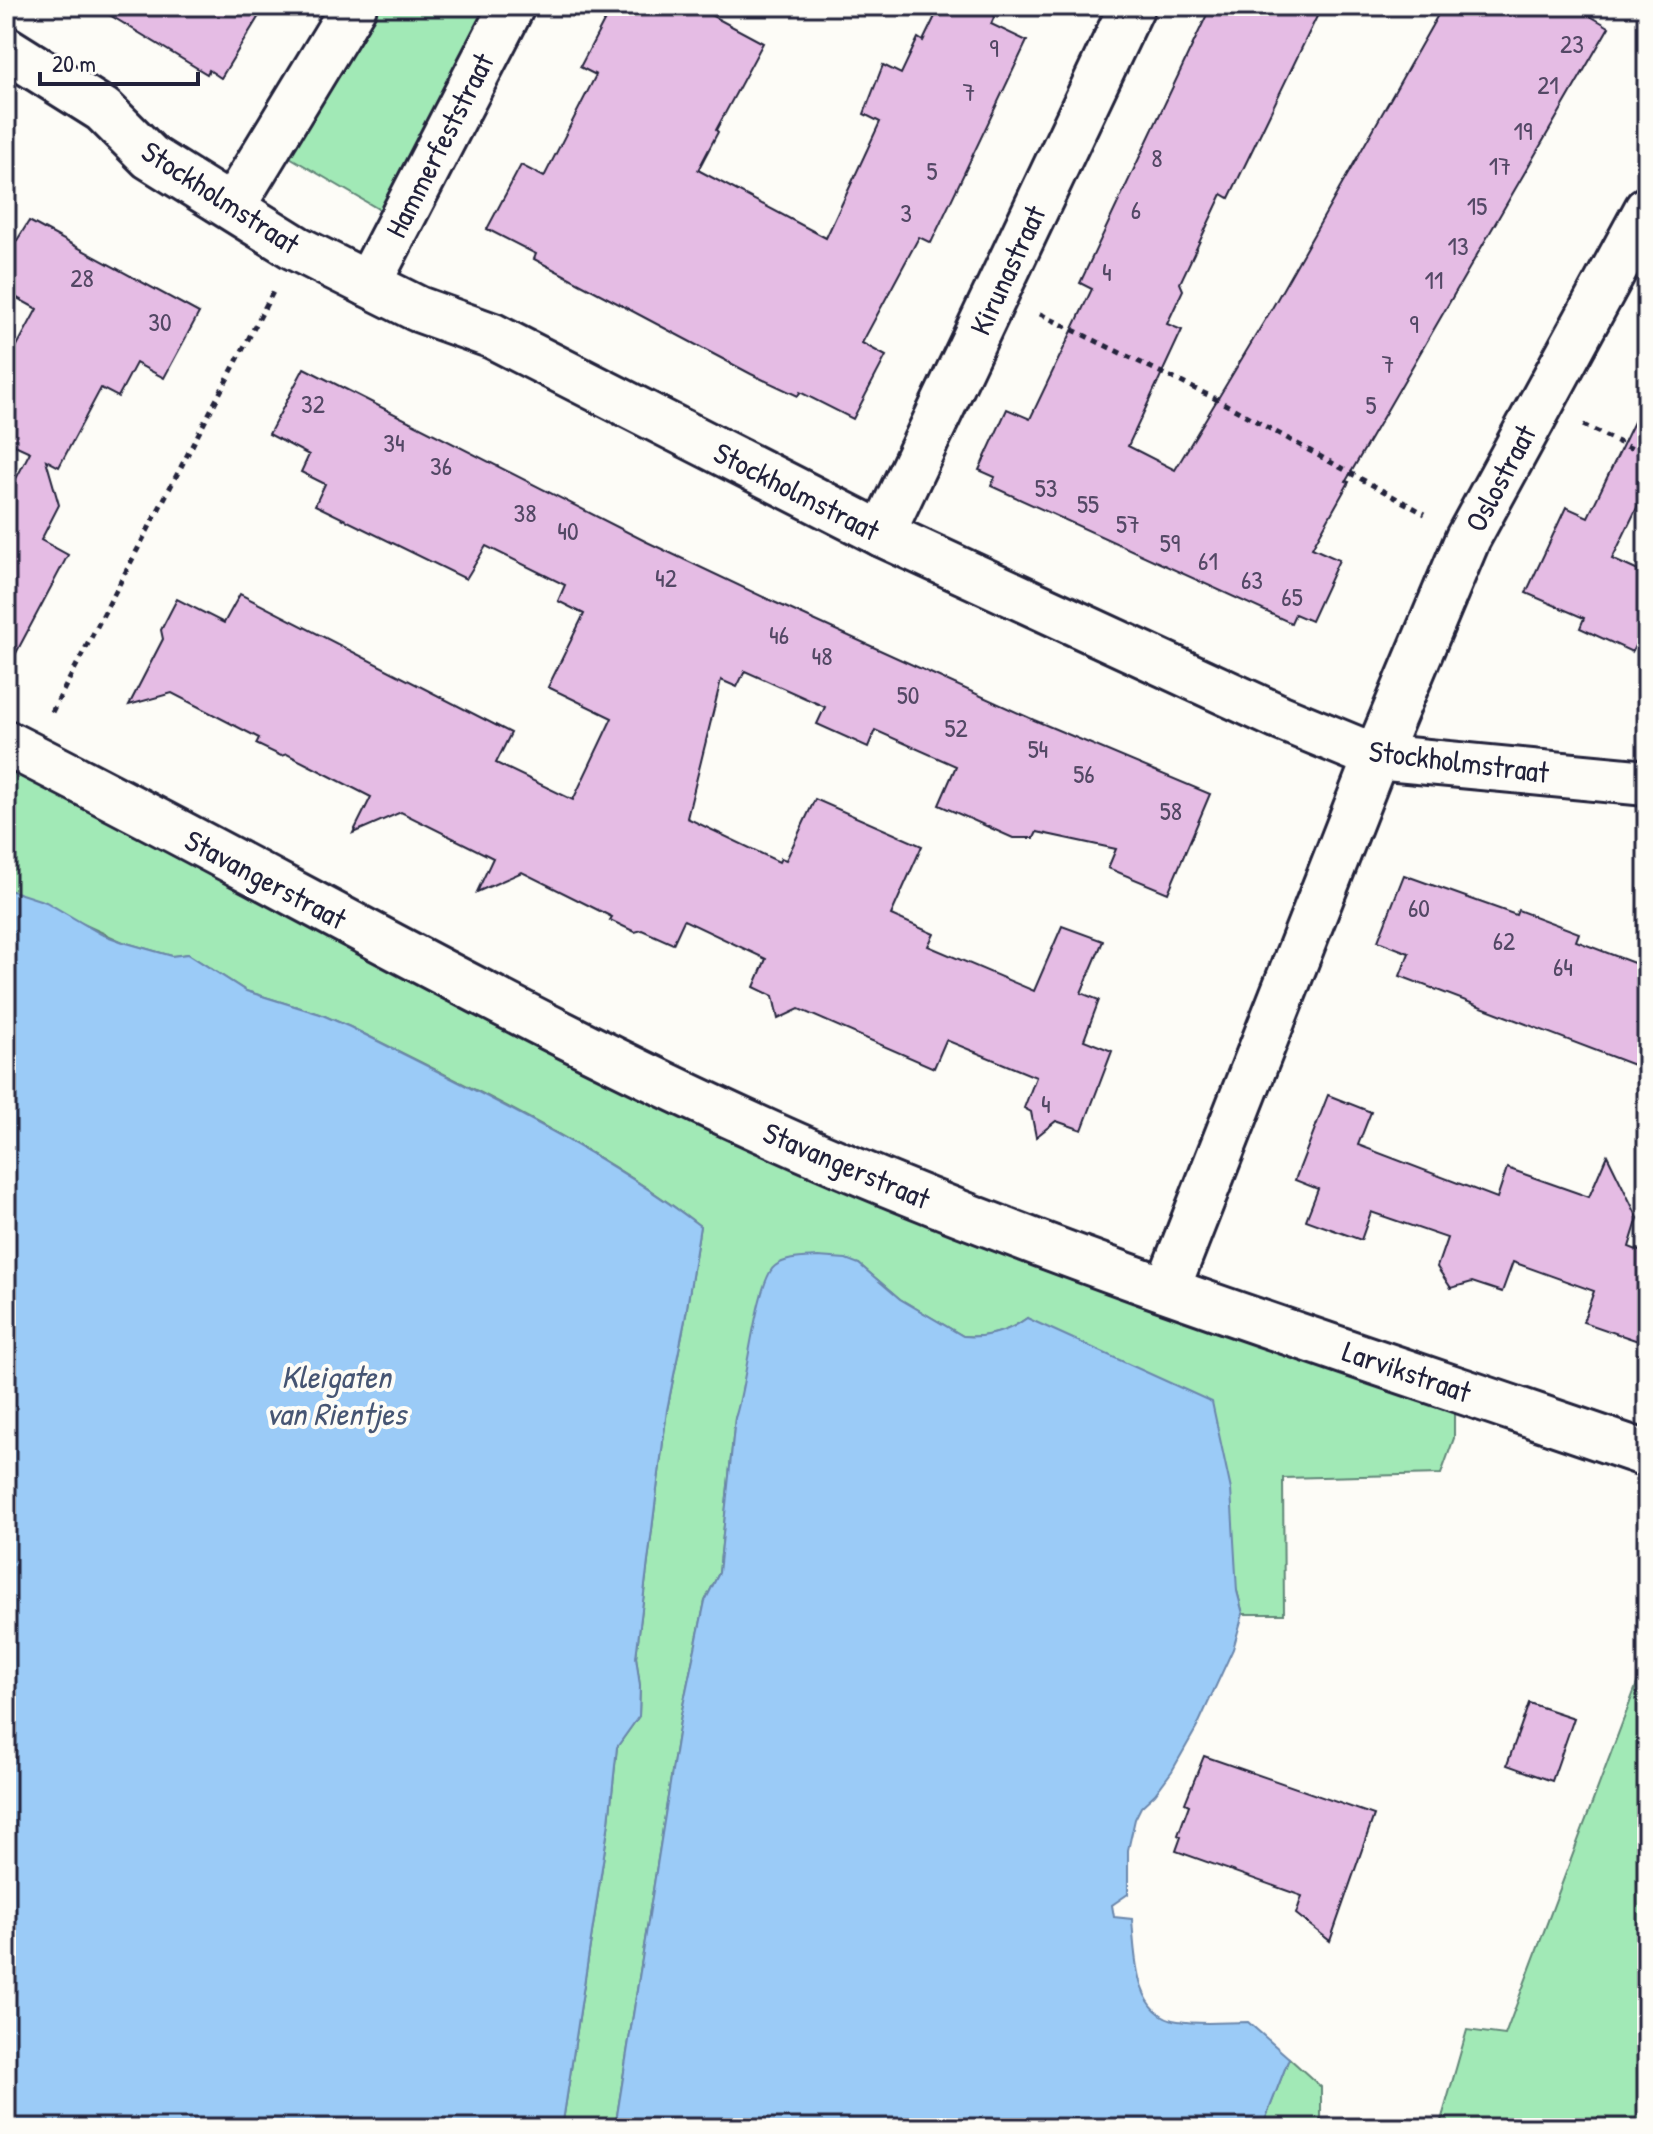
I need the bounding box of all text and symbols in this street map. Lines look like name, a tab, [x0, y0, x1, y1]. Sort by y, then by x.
house number: 23	[1560, 26, 1584, 61]
house number: 9	[989, 30, 999, 65]
scale bar	[40, 36, 198, 86]
street label: Hammerfeststraat	[375, 45, 503, 244]
text: 20 m	[52, 47, 96, 79]
house number: 21	[1537, 67, 1559, 102]
house number: 7	[963, 74, 975, 109]
house number: 19	[1514, 113, 1532, 148]
street label: Stockholmstraat	[134, 131, 308, 263]
house number: 8	[1151, 140, 1163, 175]
house number: 17	[1489, 148, 1511, 183]
house number: 5	[927, 153, 938, 188]
house number: 15	[1467, 188, 1487, 223]
house number: 6	[1131, 192, 1141, 227]
house number: 3	[900, 195, 912, 230]
street label: Kirunastraat	[960, 198, 1055, 341]
house number: 13	[1447, 228, 1469, 263]
house number: 4	[1102, 254, 1112, 289]
house number: 28	[70, 260, 94, 295]
house number: 11	[1425, 262, 1443, 297]
house number: 30	[148, 304, 172, 339]
house number: 9	[1409, 306, 1419, 341]
house number: 7	[1382, 346, 1394, 381]
house number: 32	[301, 386, 325, 421]
house number: 5	[1366, 387, 1377, 422]
street label: Oslostraat	[1455, 417, 1545, 538]
house number: 34	[383, 425, 405, 460]
street label: Stockholmstraat	[707, 432, 887, 550]
house number: 36	[430, 448, 452, 483]
house number: 53	[1035, 470, 1057, 505]
house number: 55	[1077, 486, 1099, 521]
house number: 38	[514, 495, 536, 530]
house number: 57	[1116, 506, 1140, 541]
house number: 40	[557, 513, 579, 548]
house number: 59	[1160, 525, 1180, 560]
house number: 61	[1198, 543, 1218, 578]
house number: 42	[655, 560, 677, 595]
house number: 63	[1241, 562, 1263, 597]
house number: 65	[1281, 579, 1303, 614]
house number: 46	[769, 617, 789, 652]
house number: 48	[811, 638, 833, 673]
house number: 50	[897, 677, 919, 712]
house number: 52	[944, 710, 968, 745]
street label: Stockholmstraat	[1367, 730, 1552, 792]
house number: 54	[1028, 731, 1048, 766]
house number: 56	[1073, 756, 1095, 791]
house number: 58	[1160, 793, 1182, 828]
street label: Stavangerstraat	[178, 820, 354, 939]
house number: 60	[1408, 890, 1430, 925]
house number: 62	[1493, 923, 1515, 958]
house number: 64	[1553, 949, 1573, 984]
house number: 4	[1041, 1086, 1051, 1121]
street label: Stavangerstraat	[758, 1112, 937, 1218]
street label: Larvikstraat	[1338, 1330, 1477, 1412]
water label: Kleigaten van Rientjes	[266, 1355, 409, 1435]

